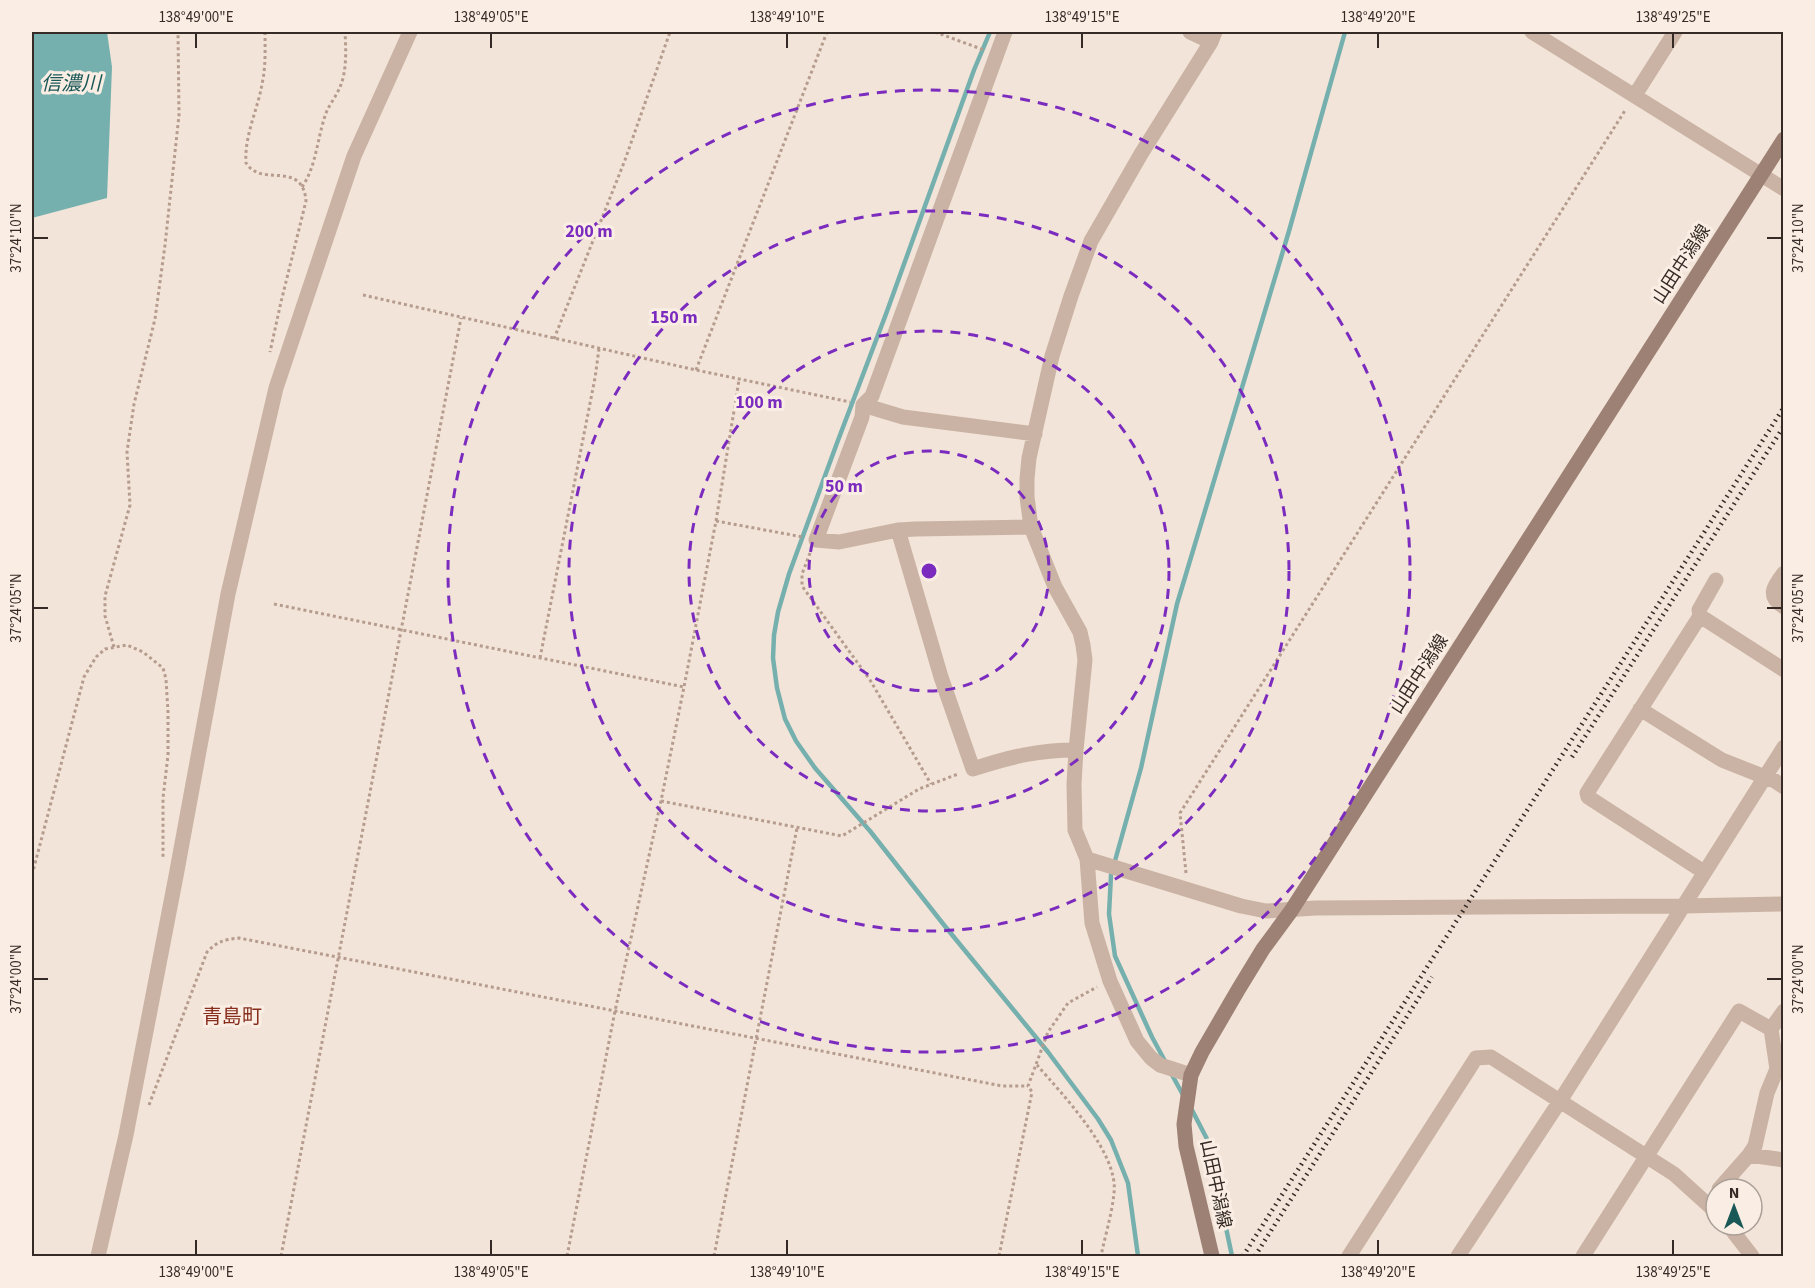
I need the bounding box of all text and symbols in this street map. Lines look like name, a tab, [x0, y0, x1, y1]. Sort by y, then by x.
text: 138°49'00"E	[158, 7, 234, 28]
text: 138°49'05"E	[453, 7, 529, 28]
text: 138°49'10"E	[749, 7, 825, 28]
text: 138°49'15"E	[1044, 7, 1120, 28]
text: 138°49'20"E	[1340, 7, 1416, 28]
text: 138°49'25"E	[1635, 7, 1711, 28]
water label: 信濃川	[41, 70, 103, 98]
text: 37°24'10"N	[6, 203, 27, 273]
text: 37°24'10"N	[1788, 203, 1809, 273]
text: 200 m	[565, 219, 613, 244]
street label: 山田中潟線	[1646, 220, 1716, 309]
text: 150 m	[650, 305, 698, 330]
text: 100 m	[735, 390, 783, 415]
text: 50 m	[825, 474, 863, 499]
centre of rings	[919, 561, 939, 581]
text: 37°24'05"N	[6, 573, 27, 643]
text: 37°24'05"N	[1788, 573, 1809, 643]
street label: 山田中潟線	[1384, 630, 1454, 719]
text: 37°24'00"N	[6, 944, 27, 1014]
text: 37°24'00"N	[1788, 944, 1809, 1014]
district label: 青島町	[202, 1003, 262, 1031]
street label: 山田中潟線	[1194, 1137, 1237, 1231]
north arrow	[1704, 1177, 1764, 1237]
text: N	[1729, 1182, 1739, 1204]
text: 138°49'00"E	[158, 1262, 234, 1283]
text: 138°49'05"E	[453, 1262, 529, 1283]
text: 138°49'10"E	[749, 1262, 825, 1283]
text: 138°49'15"E	[1044, 1262, 1120, 1283]
text: 138°49'20"E	[1340, 1262, 1416, 1283]
text: 138°49'25"E	[1635, 1262, 1711, 1283]

